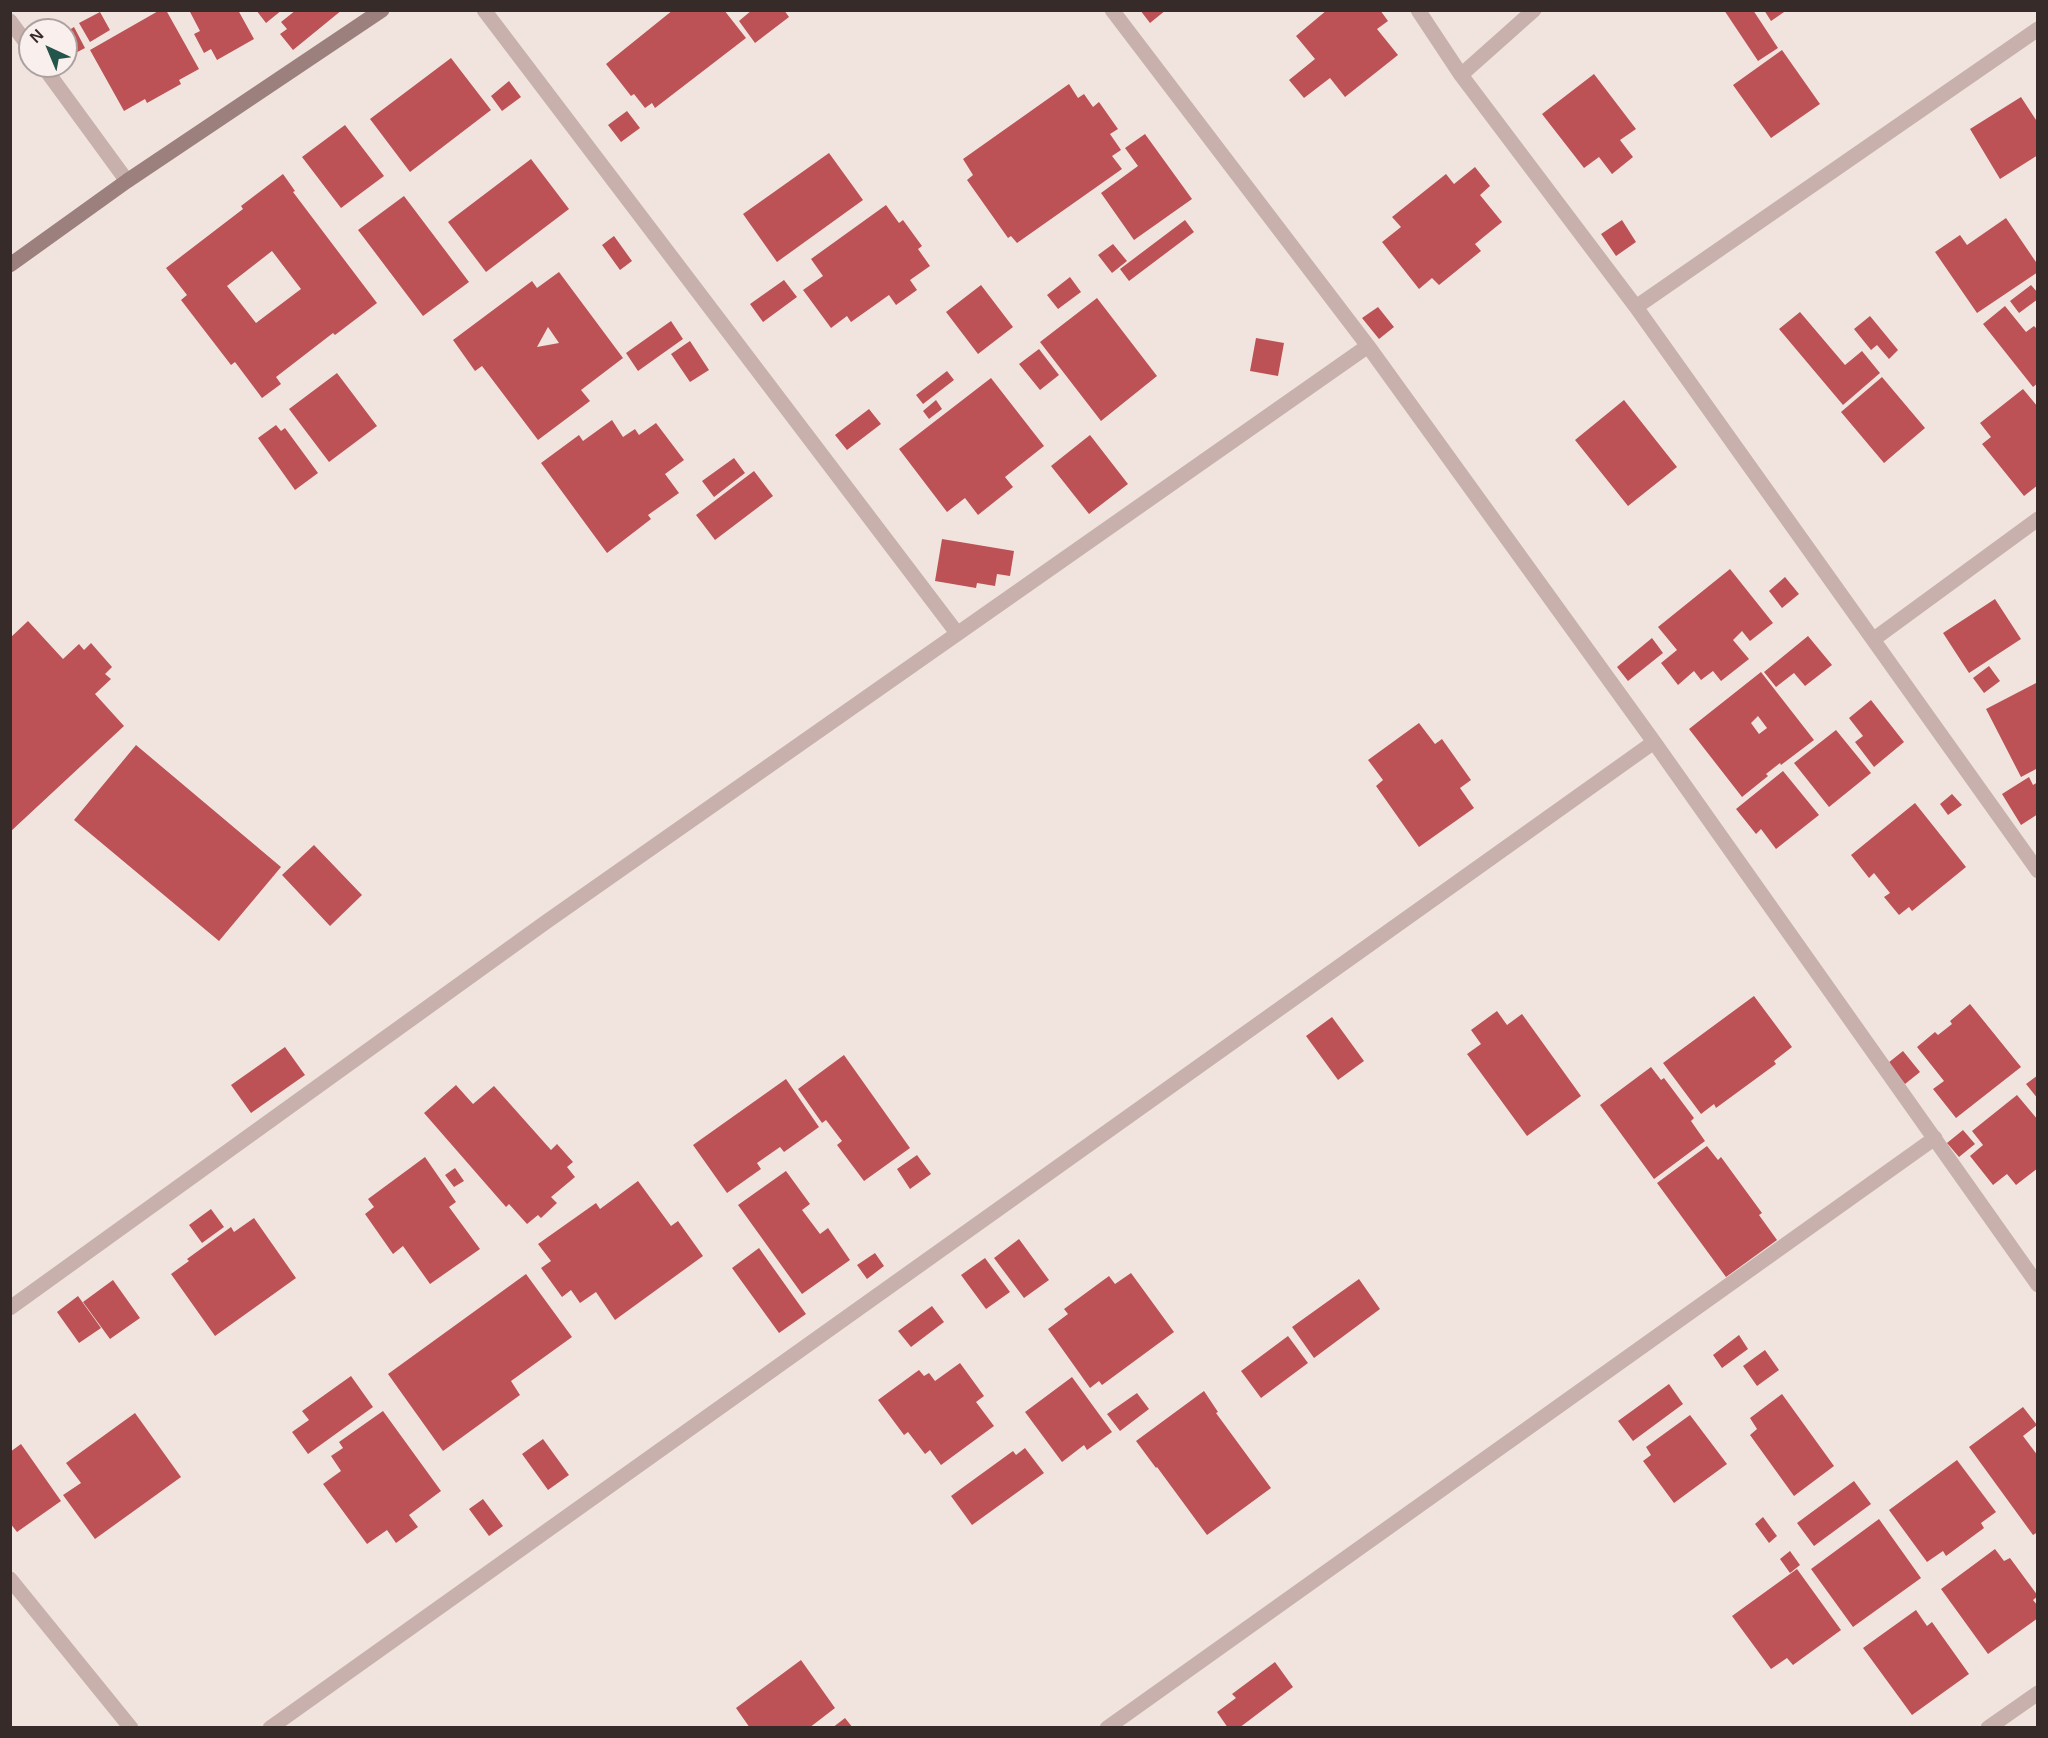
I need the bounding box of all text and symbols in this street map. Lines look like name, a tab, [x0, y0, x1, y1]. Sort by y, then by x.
north arrow	[18, 18, 78, 78]
text: N	[26, 26, 47, 46]

